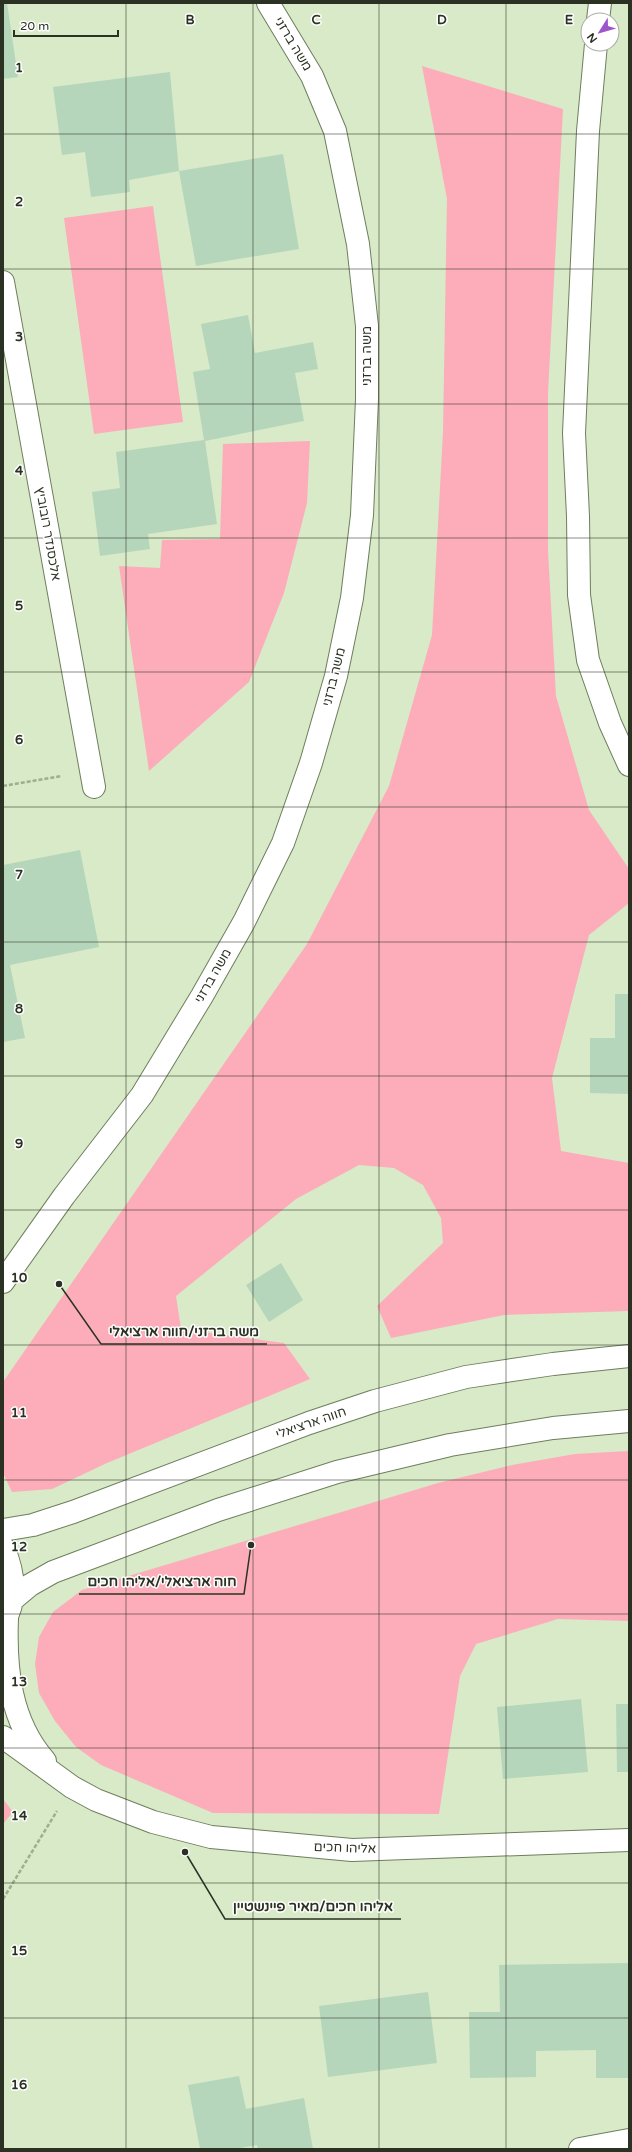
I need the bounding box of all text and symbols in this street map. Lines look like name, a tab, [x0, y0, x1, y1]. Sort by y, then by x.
scale bar	[14, 12, 118, 38]
text: B	[185, 12, 195, 28]
text: C	[311, 12, 321, 28]
text: D	[437, 12, 447, 28]
text: E	[565, 12, 573, 28]
north arrow	[580, 12, 620, 52]
street label: משה ברזני	[271, 14, 315, 74]
text: 20 m	[20, 19, 49, 33]
text: N	[585, 30, 600, 45]
text: 1	[15, 60, 23, 76]
text: 2	[15, 194, 23, 210]
street label: משה ברזני	[359, 326, 375, 386]
text: 3	[15, 329, 23, 345]
text: 4	[15, 463, 24, 479]
street label: אלכסנדר רובוביץ	[32, 486, 64, 582]
text: 5	[15, 598, 23, 614]
street label: משה ברזני	[319, 646, 349, 708]
text: 6	[15, 732, 23, 748]
text: 7	[15, 867, 23, 883]
street label: משה ברזני	[191, 946, 235, 1006]
text: 8	[15, 1001, 23, 1017]
text: 9	[15, 1136, 23, 1152]
text: 10	[11, 1270, 27, 1286]
callout: משה ברזני/חווה ארציאלי	[101, 1318, 267, 1344]
text: משה ברזני/חווה ארציאלי	[109, 1323, 259, 1340]
street label: חווה ארציאלי	[274, 1403, 348, 1443]
text: 11	[11, 1405, 27, 1421]
text: 12	[11, 1539, 27, 1555]
callout: חוה ארציאלי/אליהו חכים	[79, 1568, 244, 1594]
text: חוה ארציאלי/אליהו חכים	[87, 1573, 237, 1590]
text: 13	[11, 1674, 27, 1690]
text: 14	[11, 1808, 28, 1824]
street label: אליהו חכים	[313, 1839, 377, 1857]
callout: אליהו חכים/מאיר פיינשטיין	[225, 1893, 401, 1919]
text: אליהו חכים/מאיר פיינשטיין	[233, 1898, 393, 1915]
text: 15	[11, 1943, 27, 1959]
text: 16	[11, 2077, 27, 2093]

